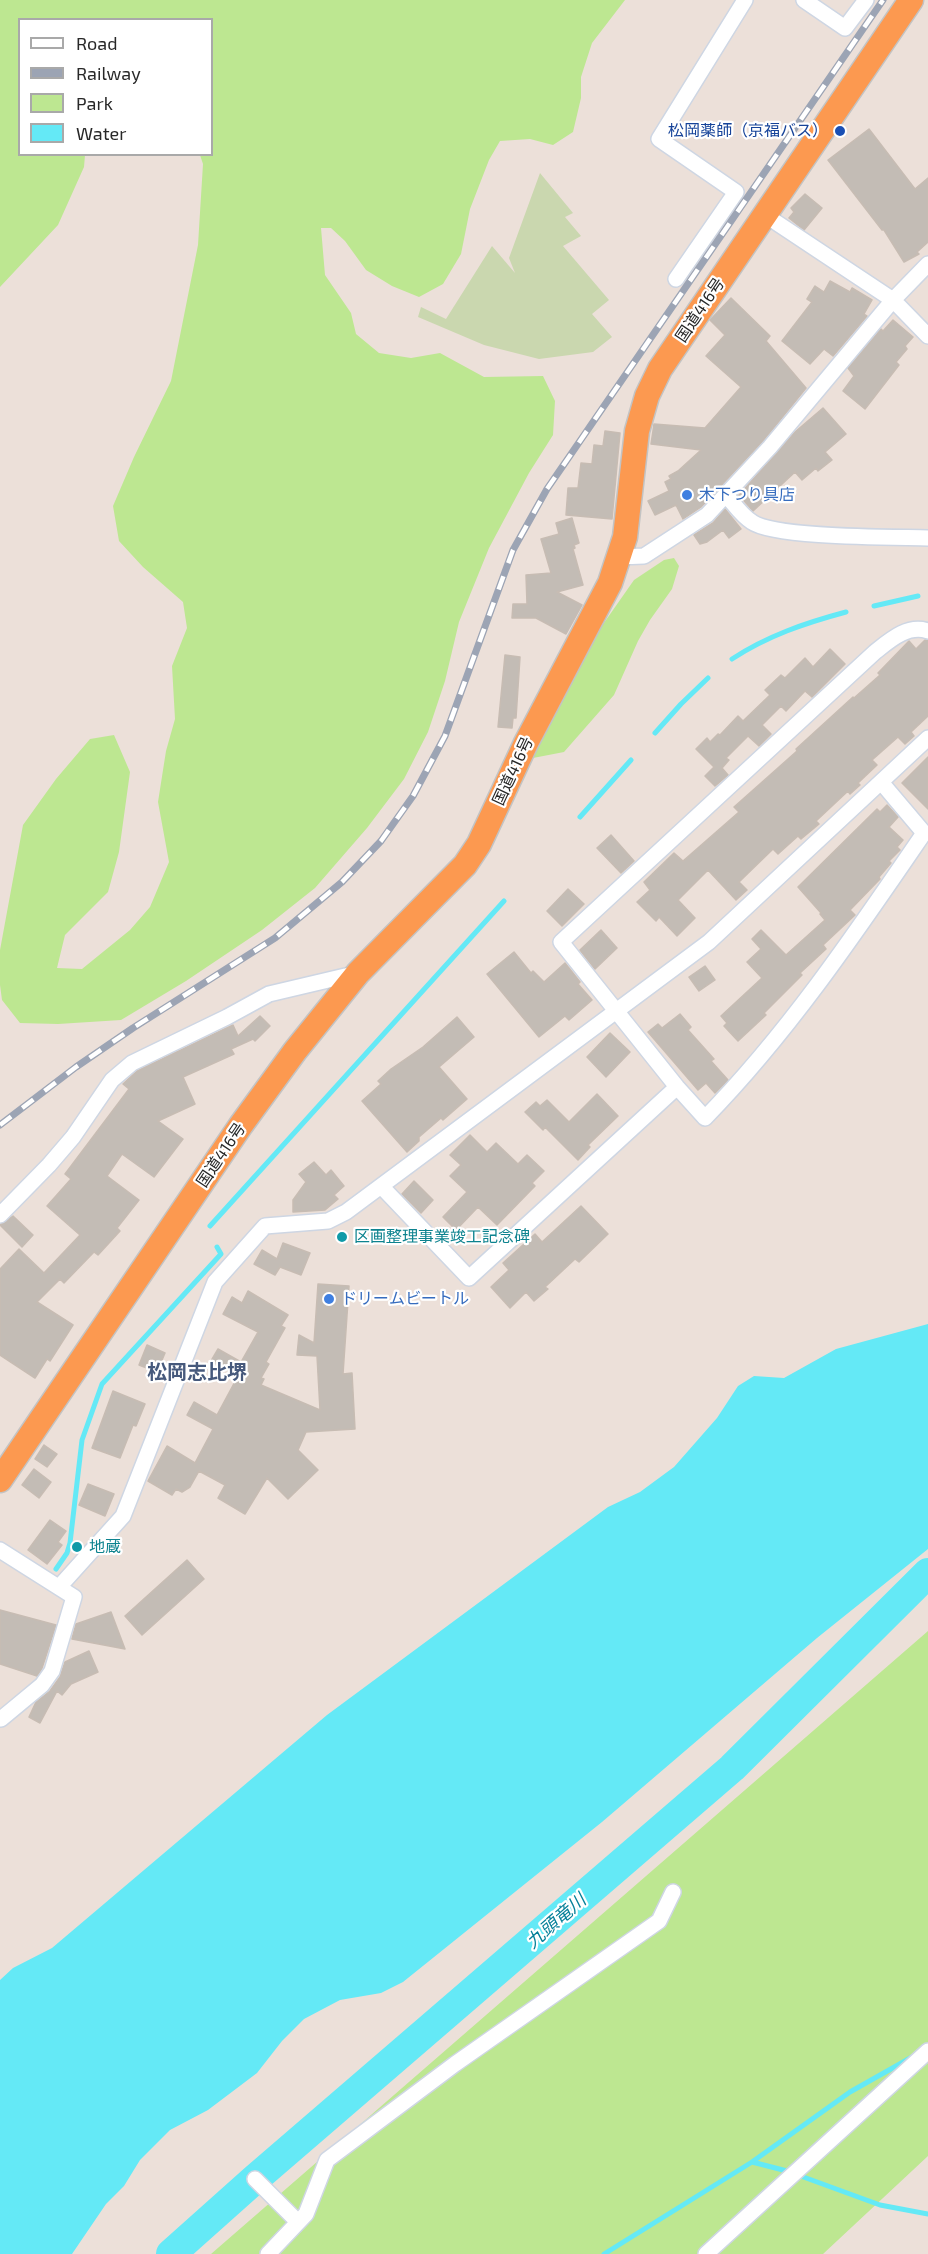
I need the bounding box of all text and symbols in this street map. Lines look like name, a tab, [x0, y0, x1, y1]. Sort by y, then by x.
legend	[18, 18, 213, 156]
text: Road	[76, 32, 117, 54]
text: Railway	[76, 62, 141, 84]
text: Park	[76, 92, 113, 114]
place label: 松岡薬師（京福バス）	[668, 121, 828, 141]
text: Water	[76, 122, 126, 144]
marker: 松岡薬師（京福バス）	[833, 124, 847, 138]
street label: 国道416号	[672, 274, 728, 346]
place label: 木下つり具店	[699, 485, 795, 505]
marker: 木下つり具店	[680, 488, 694, 502]
street label: 国道416号	[489, 734, 537, 808]
street label: 国道416号	[193, 1119, 249, 1191]
place label: 区画整理事業竣工記念碑	[354, 1227, 530, 1247]
marker: 区画整理事業竣工記念碑	[335, 1230, 349, 1244]
place label: ドリームビートル	[341, 1289, 469, 1309]
marker: ドリームビートル	[322, 1292, 336, 1306]
district label: 松岡志比堺	[147, 1360, 247, 1384]
place label: 地蔵	[89, 1537, 121, 1557]
marker: 地蔵	[70, 1540, 84, 1554]
water label: 九頭竜川	[522, 1889, 590, 1953]

